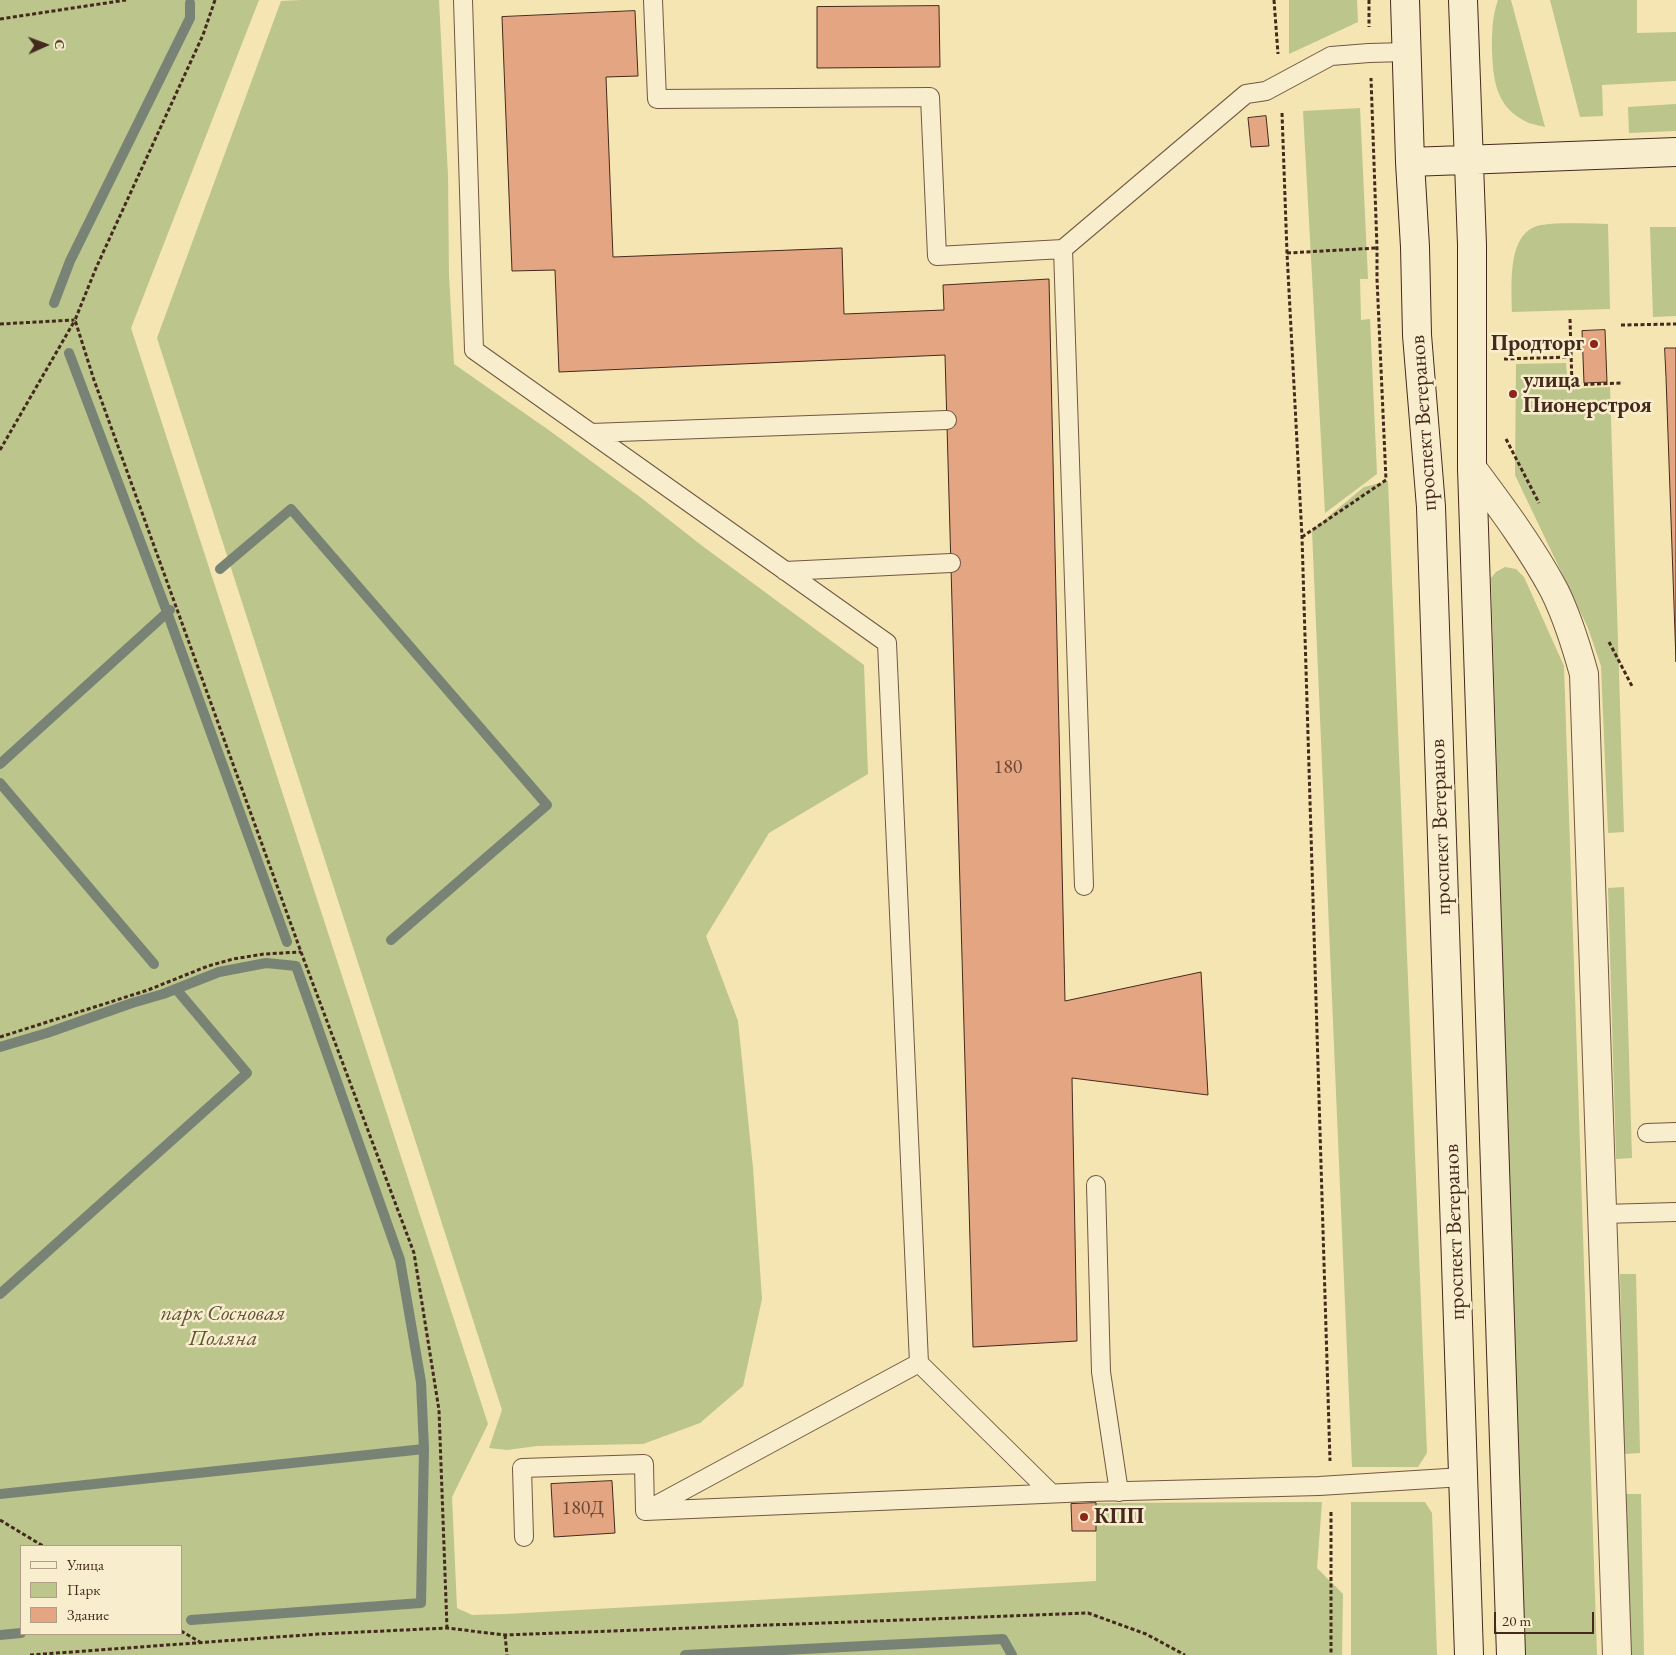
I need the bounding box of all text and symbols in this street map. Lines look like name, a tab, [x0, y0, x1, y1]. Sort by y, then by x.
north arrow	[20, 20, 70, 70]
text: С	[51, 39, 69, 50]
place label: Продторг	[1491, 331, 1584, 357]
street label: проспект Ветеранов	[1405, 334, 1443, 512]
marker: Продторг	[1588, 338, 1600, 350]
place label: улица Пионерстроя	[1523, 368, 1652, 420]
marker: улица Пионерстроя	[1507, 388, 1519, 400]
street label: проспект Ветеранов	[1425, 739, 1457, 915]
house number: 180	[994, 756, 1022, 780]
street label: проспект Ветеранов	[1439, 1144, 1471, 1320]
park label: парк Сосновая Поляна	[160, 1301, 286, 1352]
house number: 180Д	[562, 1497, 604, 1521]
place label: КПП	[1094, 1504, 1144, 1530]
marker: КПП	[1078, 1511, 1090, 1523]
legend	[20, 1545, 182, 1635]
text: Улица	[67, 1555, 104, 1574]
text: Парк	[67, 1580, 100, 1599]
scale bar	[1496, 1602, 1596, 1634]
text: Здание	[67, 1605, 109, 1624]
text: 20 m	[1502, 1611, 1531, 1630]

